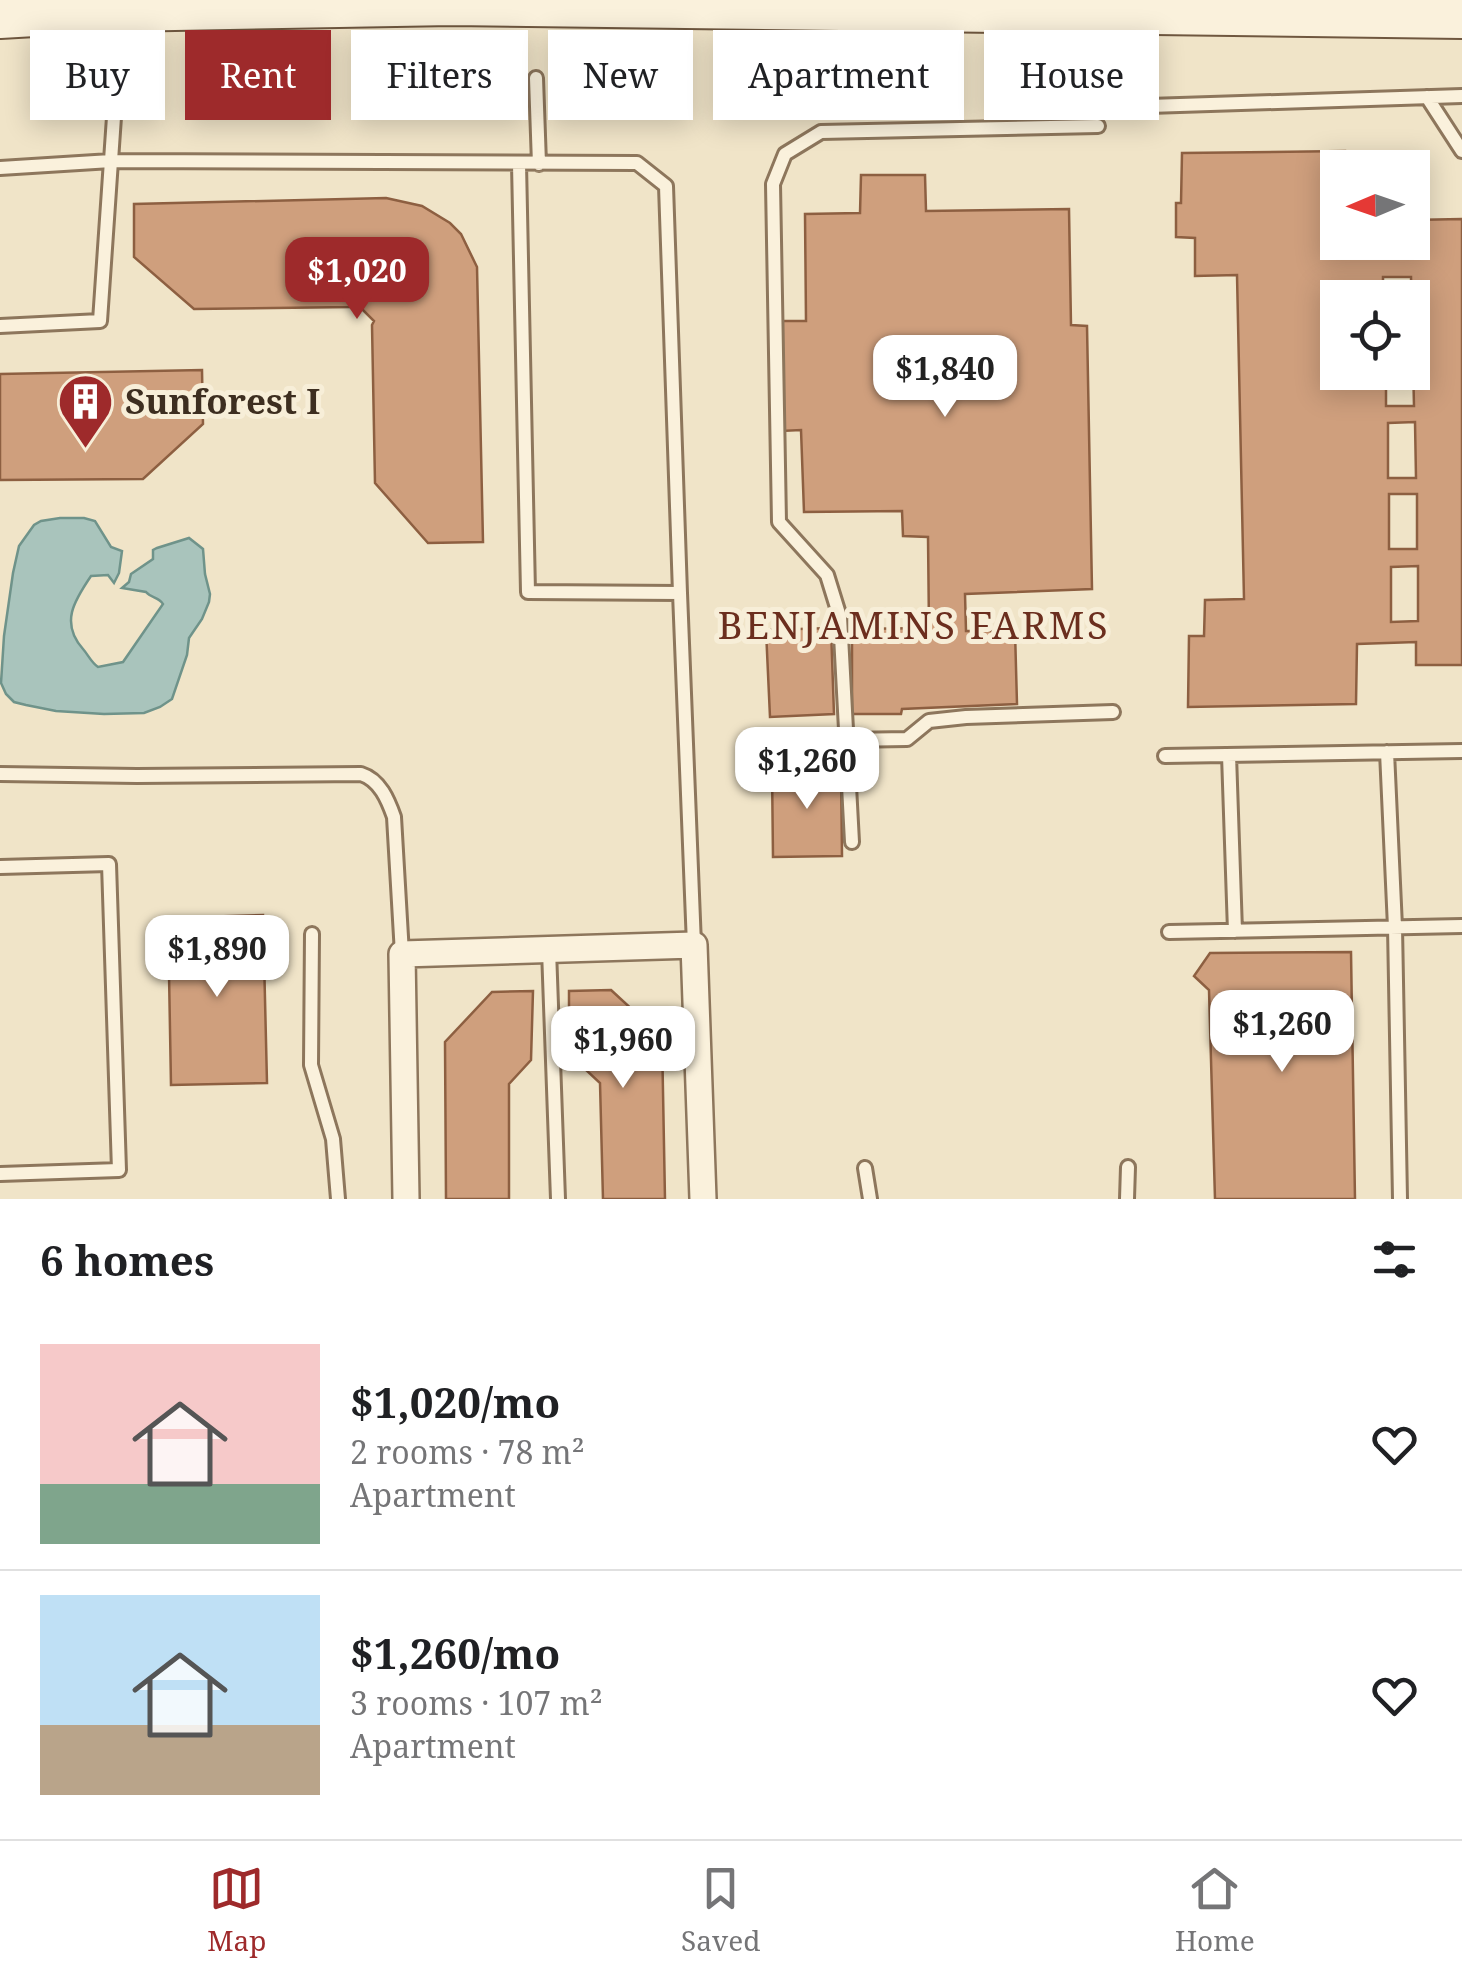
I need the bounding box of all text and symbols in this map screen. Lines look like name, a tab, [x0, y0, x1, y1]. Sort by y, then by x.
chip: Buy	[30, 30, 165, 120]
chip: Rent	[185, 30, 331, 120]
chip: Filters	[351, 30, 528, 120]
chip: New	[548, 30, 693, 120]
chip: Apartment	[713, 30, 964, 120]
chip: House	[984, 30, 1159, 120]
north arrow	[1320, 150, 1430, 260]
map controls	[1320, 150, 1430, 390]
pin: $1,020	[276, 237, 438, 322]
text: $1,020	[307, 248, 407, 291]
button: locate	[1320, 280, 1430, 390]
pin: $1,840	[864, 335, 1026, 420]
text: $1,840	[895, 346, 995, 389]
building icon: Sunforest I	[56, 372, 116, 451]
place label: Sunforest I	[125, 377, 320, 424]
district label: BENJAMINS FARMS	[718, 598, 1110, 650]
pin: $1,260	[726, 727, 888, 812]
text: $1,260	[757, 738, 857, 781]
pin: $1,890	[136, 915, 298, 1000]
text: $1,890	[167, 926, 267, 969]
pin: $1,260	[1201, 990, 1363, 1075]
text: $1,260	[1232, 1001, 1332, 1044]
pin: $1,960	[542, 1006, 704, 1091]
text: $1,960	[573, 1017, 673, 1060]
text: 6 homes	[40, 1231, 214, 1288]
icon: filters	[1367, 1232, 1422, 1287]
text: $1,020/mo	[350, 1373, 560, 1430]
icon: home	[120, 1384, 240, 1504]
icon: heart	[1367, 1417, 1422, 1472]
text: 2 rooms · 78 m²	[350, 1430, 585, 1473]
text: Apartment	[350, 1473, 516, 1516]
text: $1,260/mo	[350, 1624, 560, 1681]
icon: home	[120, 1635, 240, 1755]
icon: heart	[1367, 1668, 1422, 1723]
text: 3 rooms · 107 m²	[350, 1681, 603, 1724]
text: Apartment	[350, 1724, 516, 1767]
tab: Map	[207, 1861, 266, 1959]
tab: Saved	[681, 1861, 760, 1959]
tab: Home	[1175, 1861, 1255, 1959]

